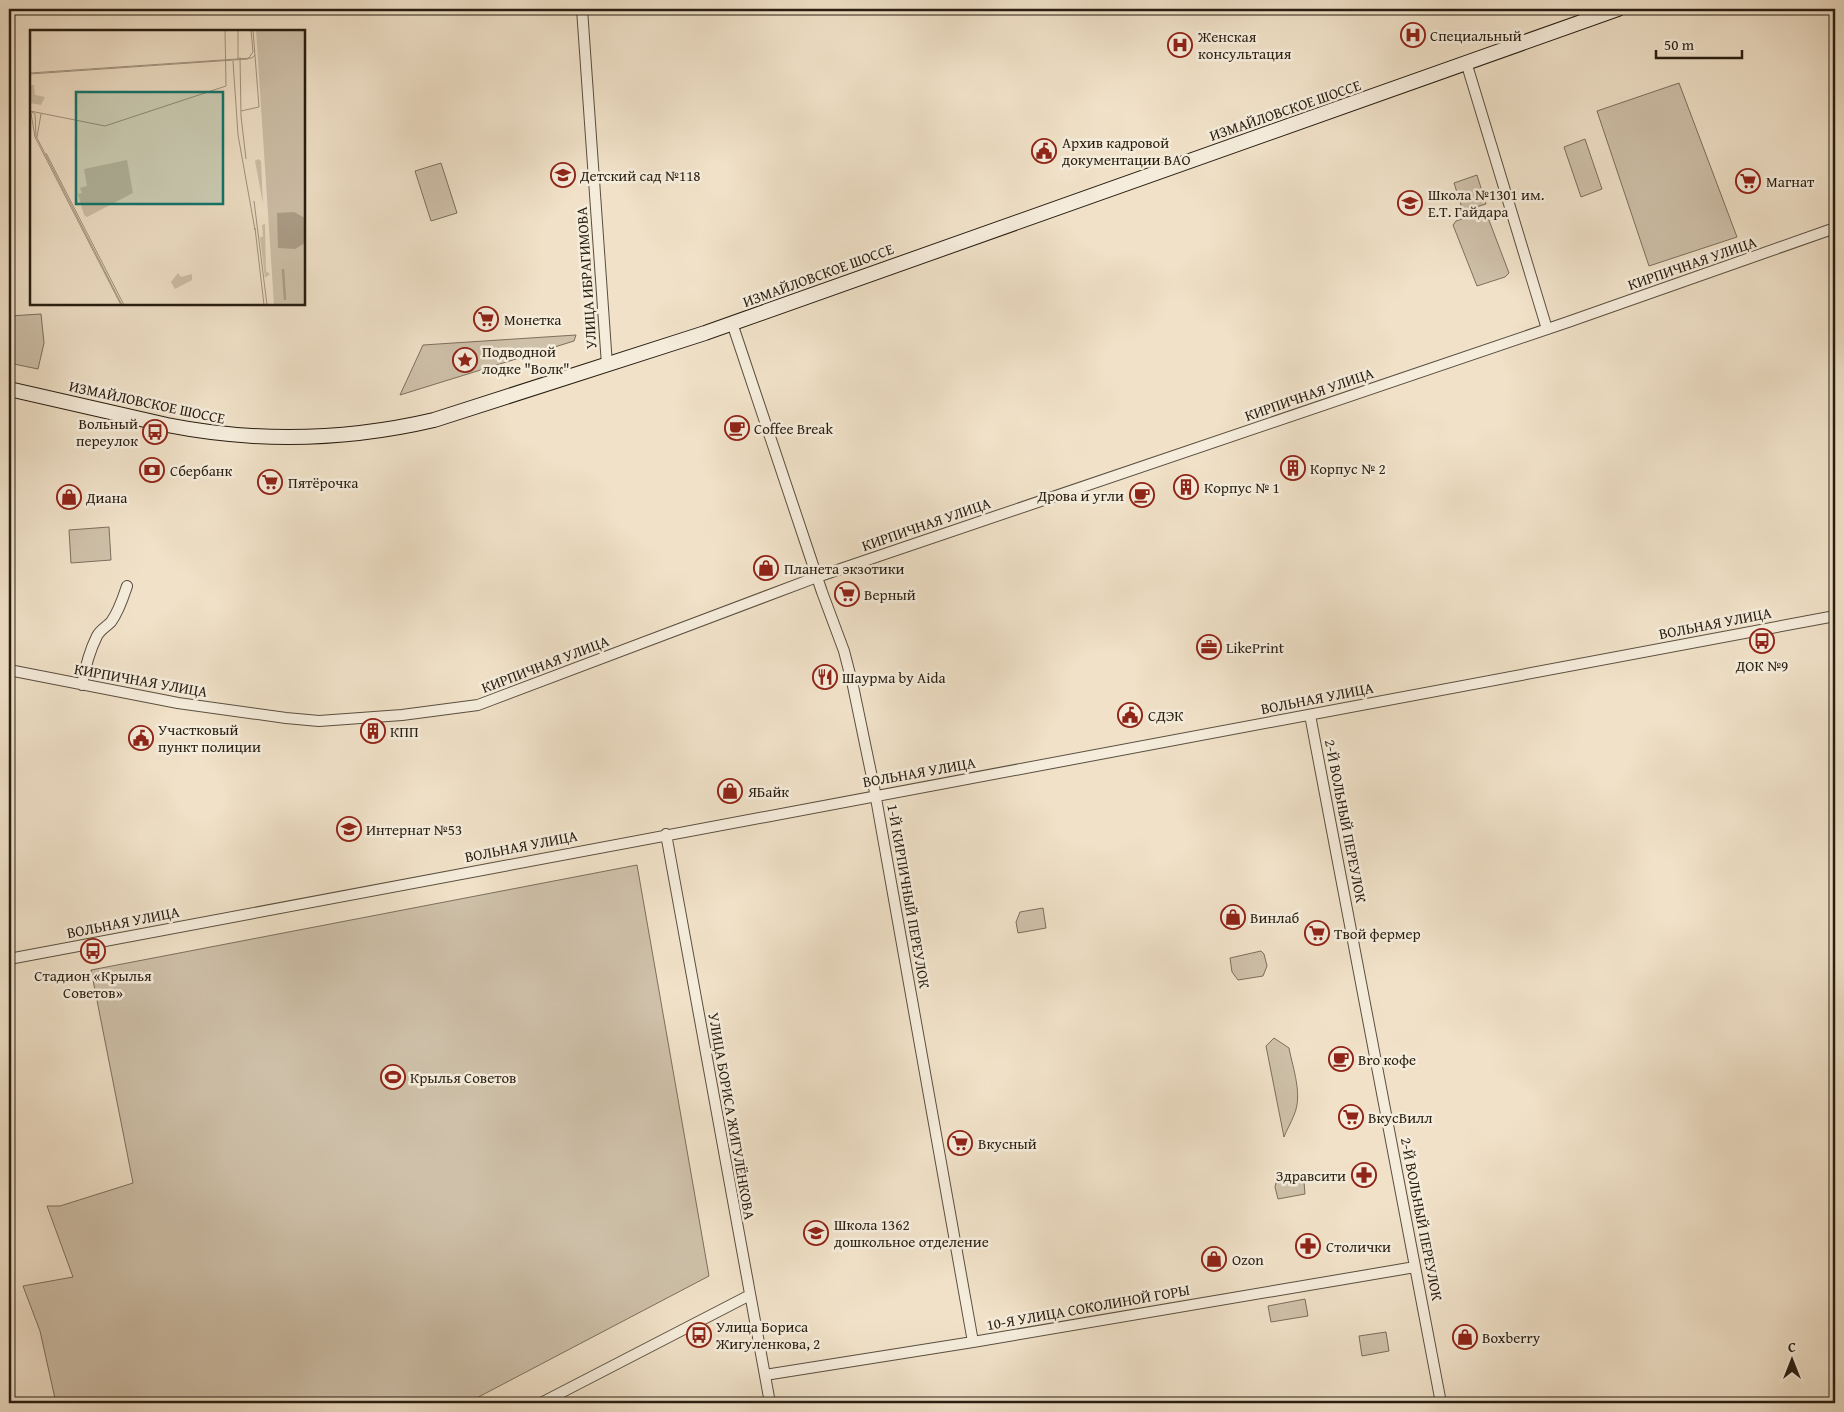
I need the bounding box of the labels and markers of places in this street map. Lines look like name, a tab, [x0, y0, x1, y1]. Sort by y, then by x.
hospital icon: Специальный	[1400, 22, 1426, 48]
place label: Специальный	[1430, 25, 1522, 46]
place label: Женская консультация	[1197, 26, 1292, 64]
hospital icon: Женская консультация	[1167, 32, 1193, 58]
place label: Архив кадровой документации ВАО	[1062, 132, 1191, 170]
public building icon: Архив кадровой документации ВАО	[1031, 138, 1057, 164]
school or university icon: Детский сад №118	[550, 162, 576, 188]
place label: Детский сад №118	[579, 165, 701, 186]
supermarket icon: Магнат	[1735, 168, 1761, 194]
place label: Магнат	[1766, 171, 1815, 192]
place label: Школа №1301 им. Е.Т. Гайдара	[1428, 184, 1544, 222]
school or university icon: Школа №1301 им. Е.Т. Гайдара	[1397, 190, 1423, 216]
supermarket icon: Монетка	[473, 306, 499, 332]
place label: Монетка	[504, 309, 562, 330]
place label: Подводной лодке "Волк"	[482, 341, 570, 379]
place icon: Подводной лодке "Волк"	[452, 347, 478, 373]
place label: Вольный переулок	[76, 413, 138, 451]
cafe icon: Coffee Break	[724, 415, 750, 441]
place label: Coffee Break	[754, 418, 833, 439]
bus stop icon: Вольный переулок	[142, 419, 168, 445]
building icon: Корпус № 2	[1280, 455, 1306, 481]
bank icon: Сбербанк	[139, 457, 165, 483]
place label: Корпус № 2	[1310, 458, 1386, 479]
place label: Сбербанк	[170, 460, 232, 481]
supermarket icon: Пятёрочка	[257, 469, 283, 495]
place label: Пятёрочка	[288, 472, 359, 493]
building icon: Корпус № 1	[1173, 474, 1199, 500]
place label: Корпус № 1	[1204, 477, 1280, 498]
cafe icon: Дрова и угли	[1129, 482, 1155, 508]
shop icon: Диана	[56, 484, 82, 510]
place label: Дрова и угли	[1037, 485, 1124, 506]
place label: Диана	[85, 487, 128, 508]
shop icon: Планета экзотики	[753, 555, 779, 581]
place label: Планета экзотики	[784, 558, 905, 579]
supermarket icon: Верный	[834, 581, 860, 607]
place label: Верный	[864, 584, 916, 605]
bus stop icon: ДОК №9	[1749, 628, 1775, 654]
office icon: LikePrint	[1196, 634, 1222, 660]
place label: LikePrint	[1226, 637, 1285, 658]
place label: ДОК №9	[1735, 655, 1788, 676]
restaurant icon: Шаурма by Aida	[812, 664, 838, 690]
place label: Шаурма by Aida	[842, 667, 946, 688]
public building icon: СДЭК	[1117, 702, 1143, 728]
place label: СДЭК	[1148, 705, 1184, 726]
building icon: КПП	[360, 718, 386, 744]
place label: Участковый пункт полиции	[158, 719, 261, 757]
place label: КПП	[390, 721, 419, 742]
public building icon: Участковый пункт полиции	[128, 725, 154, 751]
shop icon: ЯБайк	[717, 778, 743, 804]
place label: ЯБайк	[747, 781, 789, 802]
school or university icon: Интернат №53	[336, 816, 362, 842]
place label: Интернат №53	[366, 819, 462, 840]
shop icon: Винлаб	[1220, 904, 1246, 930]
place label: Винлаб	[1250, 907, 1300, 928]
supermarket icon: Твой фермер	[1304, 920, 1330, 946]
place label: Твой фермер	[1334, 923, 1421, 944]
bus stop icon: Стадион «Крылья Советов»	[80, 938, 106, 964]
place label: Стадион «Крылья Советов»	[34, 965, 152, 1003]
cafe icon: Bro кофе	[1328, 1046, 1354, 1072]
place label: Bro кофе	[1358, 1049, 1416, 1070]
sports icon: Крылья Советов	[380, 1064, 406, 1090]
place label: Крылья Советов	[410, 1067, 516, 1088]
supermarket icon: ВкусВилл	[1338, 1104, 1364, 1130]
place label: ВкусВилл	[1368, 1107, 1433, 1128]
supermarket icon: Вкусный	[947, 1130, 973, 1156]
place label: Вкусный	[978, 1133, 1037, 1154]
pharmacy icon: Здравсити	[1351, 1162, 1377, 1188]
place label: Здравсити	[1276, 1165, 1346, 1186]
place label: Школа 1362 дошкольное отделение	[834, 1214, 989, 1252]
school or university icon: Школа 1362 дошкольное отделение	[803, 1220, 829, 1246]
pharmacy icon: Столички	[1295, 1233, 1321, 1259]
place label: Столички	[1326, 1236, 1391, 1257]
shop icon: Ozon	[1201, 1246, 1227, 1272]
place label: Ozon	[1232, 1249, 1264, 1270]
place label: Улица Бориса Жигуленкова, 2	[715, 1316, 820, 1354]
bus stop icon: Улица Бориса Жигуленкова, 2	[686, 1322, 712, 1348]
shop icon: Boxberry	[1452, 1324, 1478, 1350]
place label: Boxberry	[1482, 1327, 1541, 1348]

